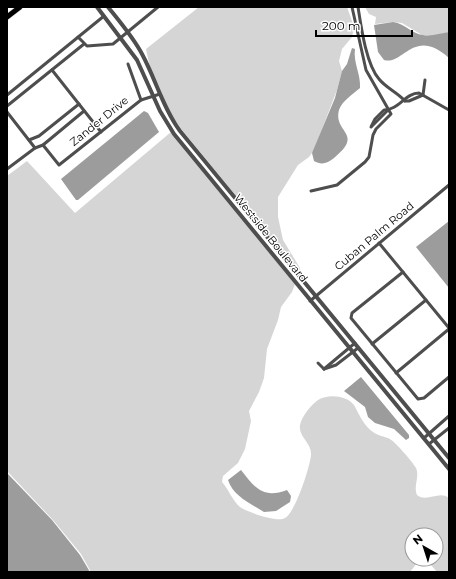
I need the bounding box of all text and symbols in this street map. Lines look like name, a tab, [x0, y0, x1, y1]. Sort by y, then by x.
scale bar	[316, 12, 412, 38]
text: 200 m	[322, 18, 361, 33]
street label: Zander Drive	[67, 93, 131, 149]
street label: Westside Boulevard	[231, 191, 311, 285]
street label: Cuban Palm Road	[331, 199, 417, 273]
north arrow	[404, 527, 444, 567]
text: N	[410, 531, 426, 547]

